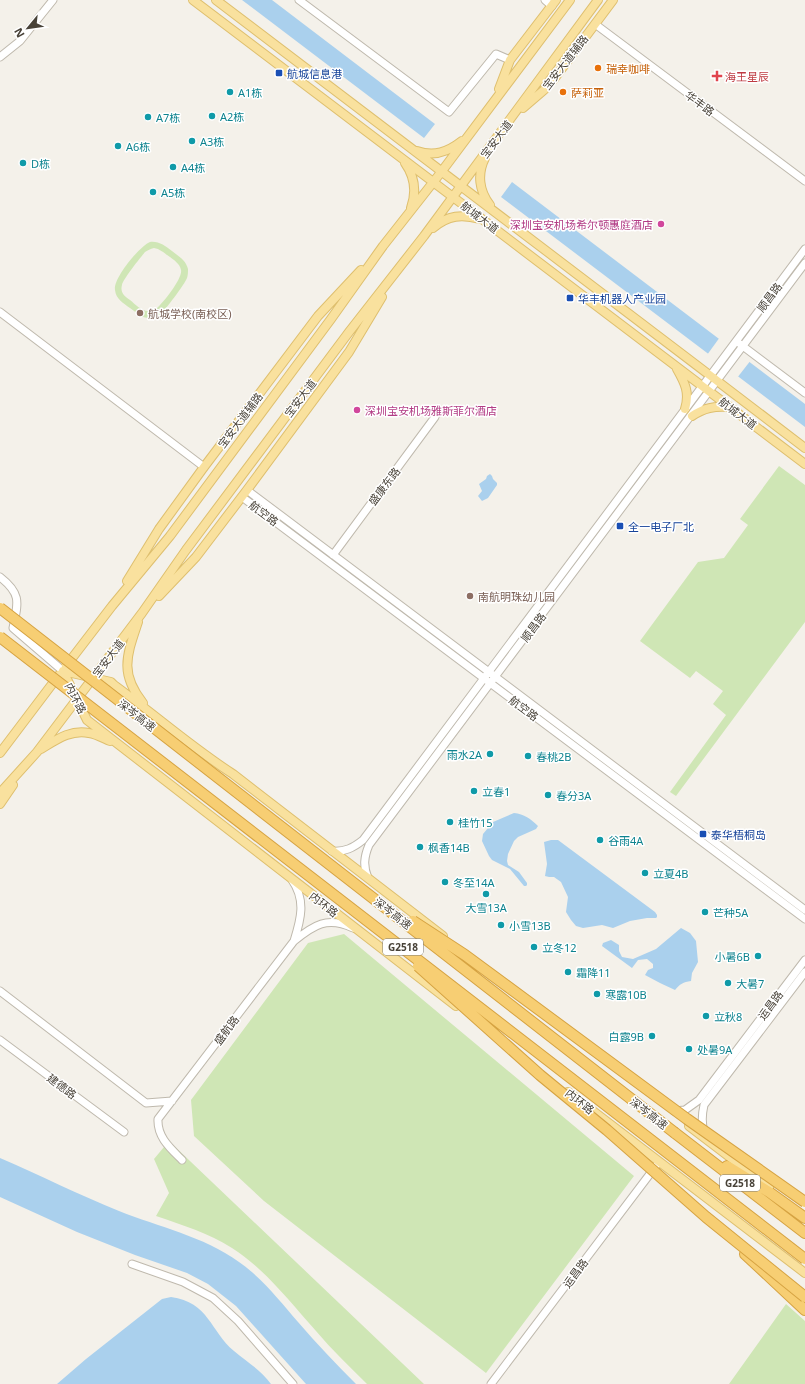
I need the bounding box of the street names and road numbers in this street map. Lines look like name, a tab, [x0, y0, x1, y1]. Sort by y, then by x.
street label: 宝安大道辅路	[539, 31, 591, 93]
street label: 华丰路	[682, 87, 718, 119]
street label: 宝安大道	[477, 117, 515, 161]
street label: 航城大道	[458, 198, 502, 236]
street label: 顺昌路	[753, 279, 785, 315]
street label: 宝安大道	[281, 376, 319, 420]
street label: 宝安大道辅路	[214, 389, 266, 451]
street label: 航城大道	[716, 394, 760, 432]
street label: 盛康东路	[365, 464, 403, 508]
street label: 航空路	[246, 497, 282, 529]
street label: 顺昌路	[517, 609, 549, 645]
street label: 宝安大道	[89, 636, 127, 680]
street label: 内环路	[62, 680, 90, 716]
street label: 航空路	[506, 692, 542, 724]
street label: 深岑高速	[115, 696, 159, 734]
street label: 内环路	[306, 888, 342, 920]
street label: 深岑高速	[371, 894, 415, 932]
road number: G2518	[383, 939, 423, 955]
street label: 运昌路	[754, 987, 786, 1023]
street label: 盛航路	[210, 1012, 242, 1048]
street label: 建德路	[44, 1070, 80, 1102]
street label: 内环路	[562, 1085, 598, 1117]
street label: 深岑高速	[627, 1094, 671, 1132]
road number: G2518	[720, 1175, 760, 1191]
street label: 运昌路	[559, 1255, 591, 1291]

